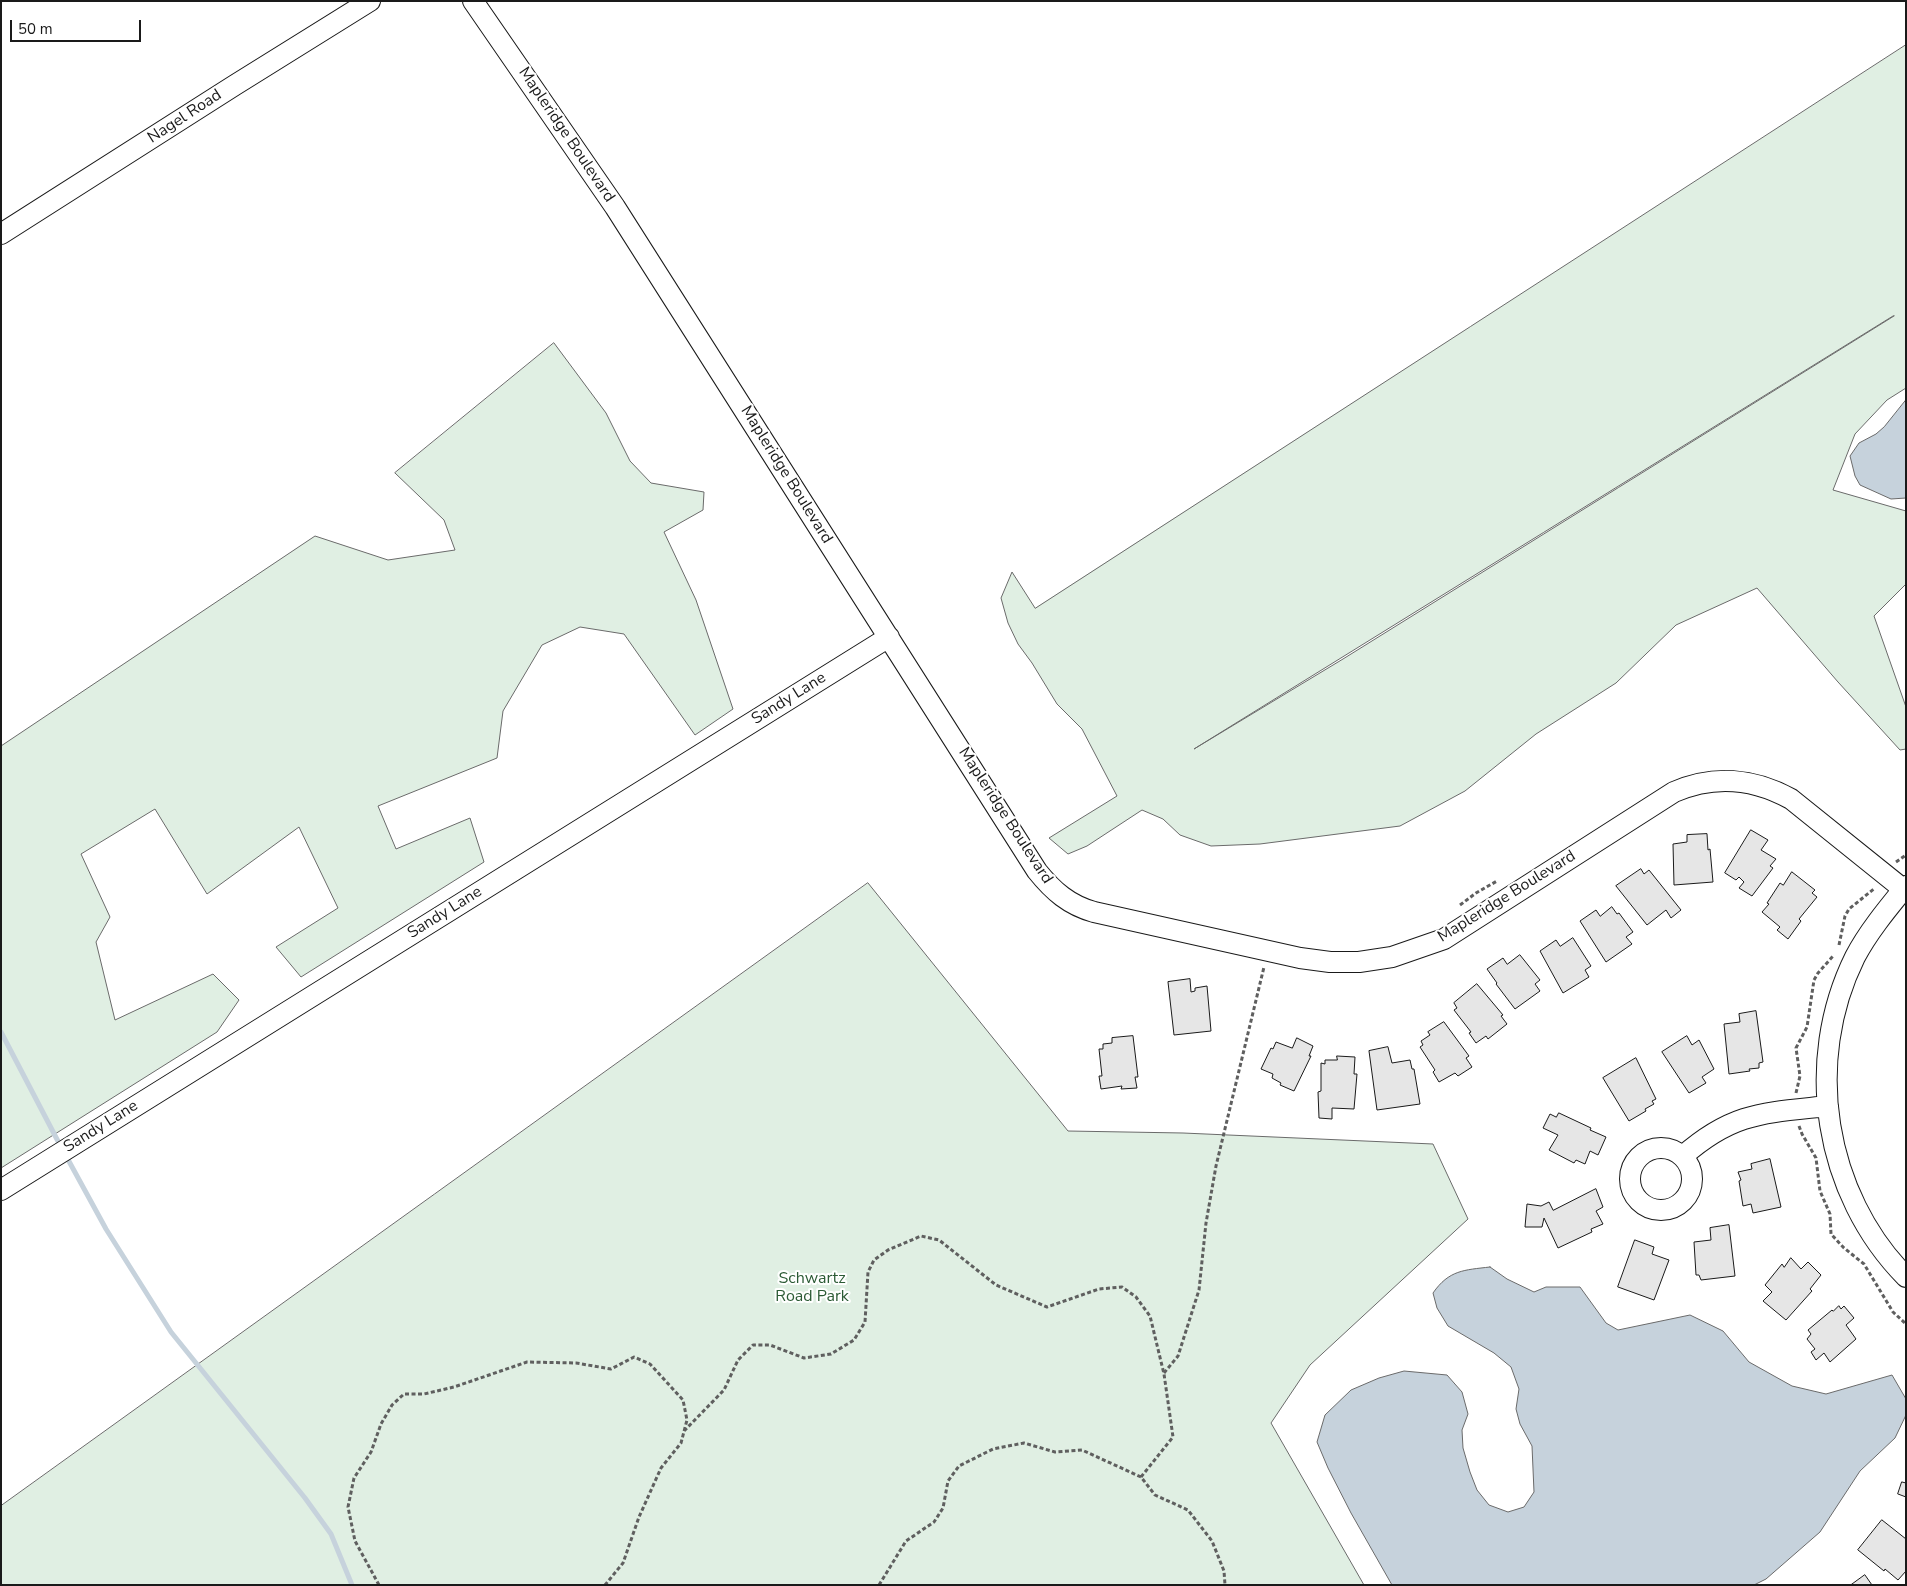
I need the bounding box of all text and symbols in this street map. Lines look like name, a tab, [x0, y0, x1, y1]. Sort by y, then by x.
scale bar	[12, 10, 144, 42]
text: 50 m	[18, 19, 53, 39]
street label: Mapleridge Boulevard	[514, 64, 618, 206]
street label: Nagel Road	[144, 86, 226, 148]
street label: Mapleridge Boulevard	[736, 403, 836, 547]
street label: Sandy Lane	[748, 669, 830, 729]
street label: Mapleridge Boulevard	[954, 744, 1056, 888]
street label: Mapleridge Boulevard	[1435, 847, 1579, 947]
street label: Sandy Lane	[404, 883, 486, 943]
street label: Sandy Lane	[60, 1097, 142, 1157]
park label: Schwartz Road Park	[775, 1269, 849, 1307]

